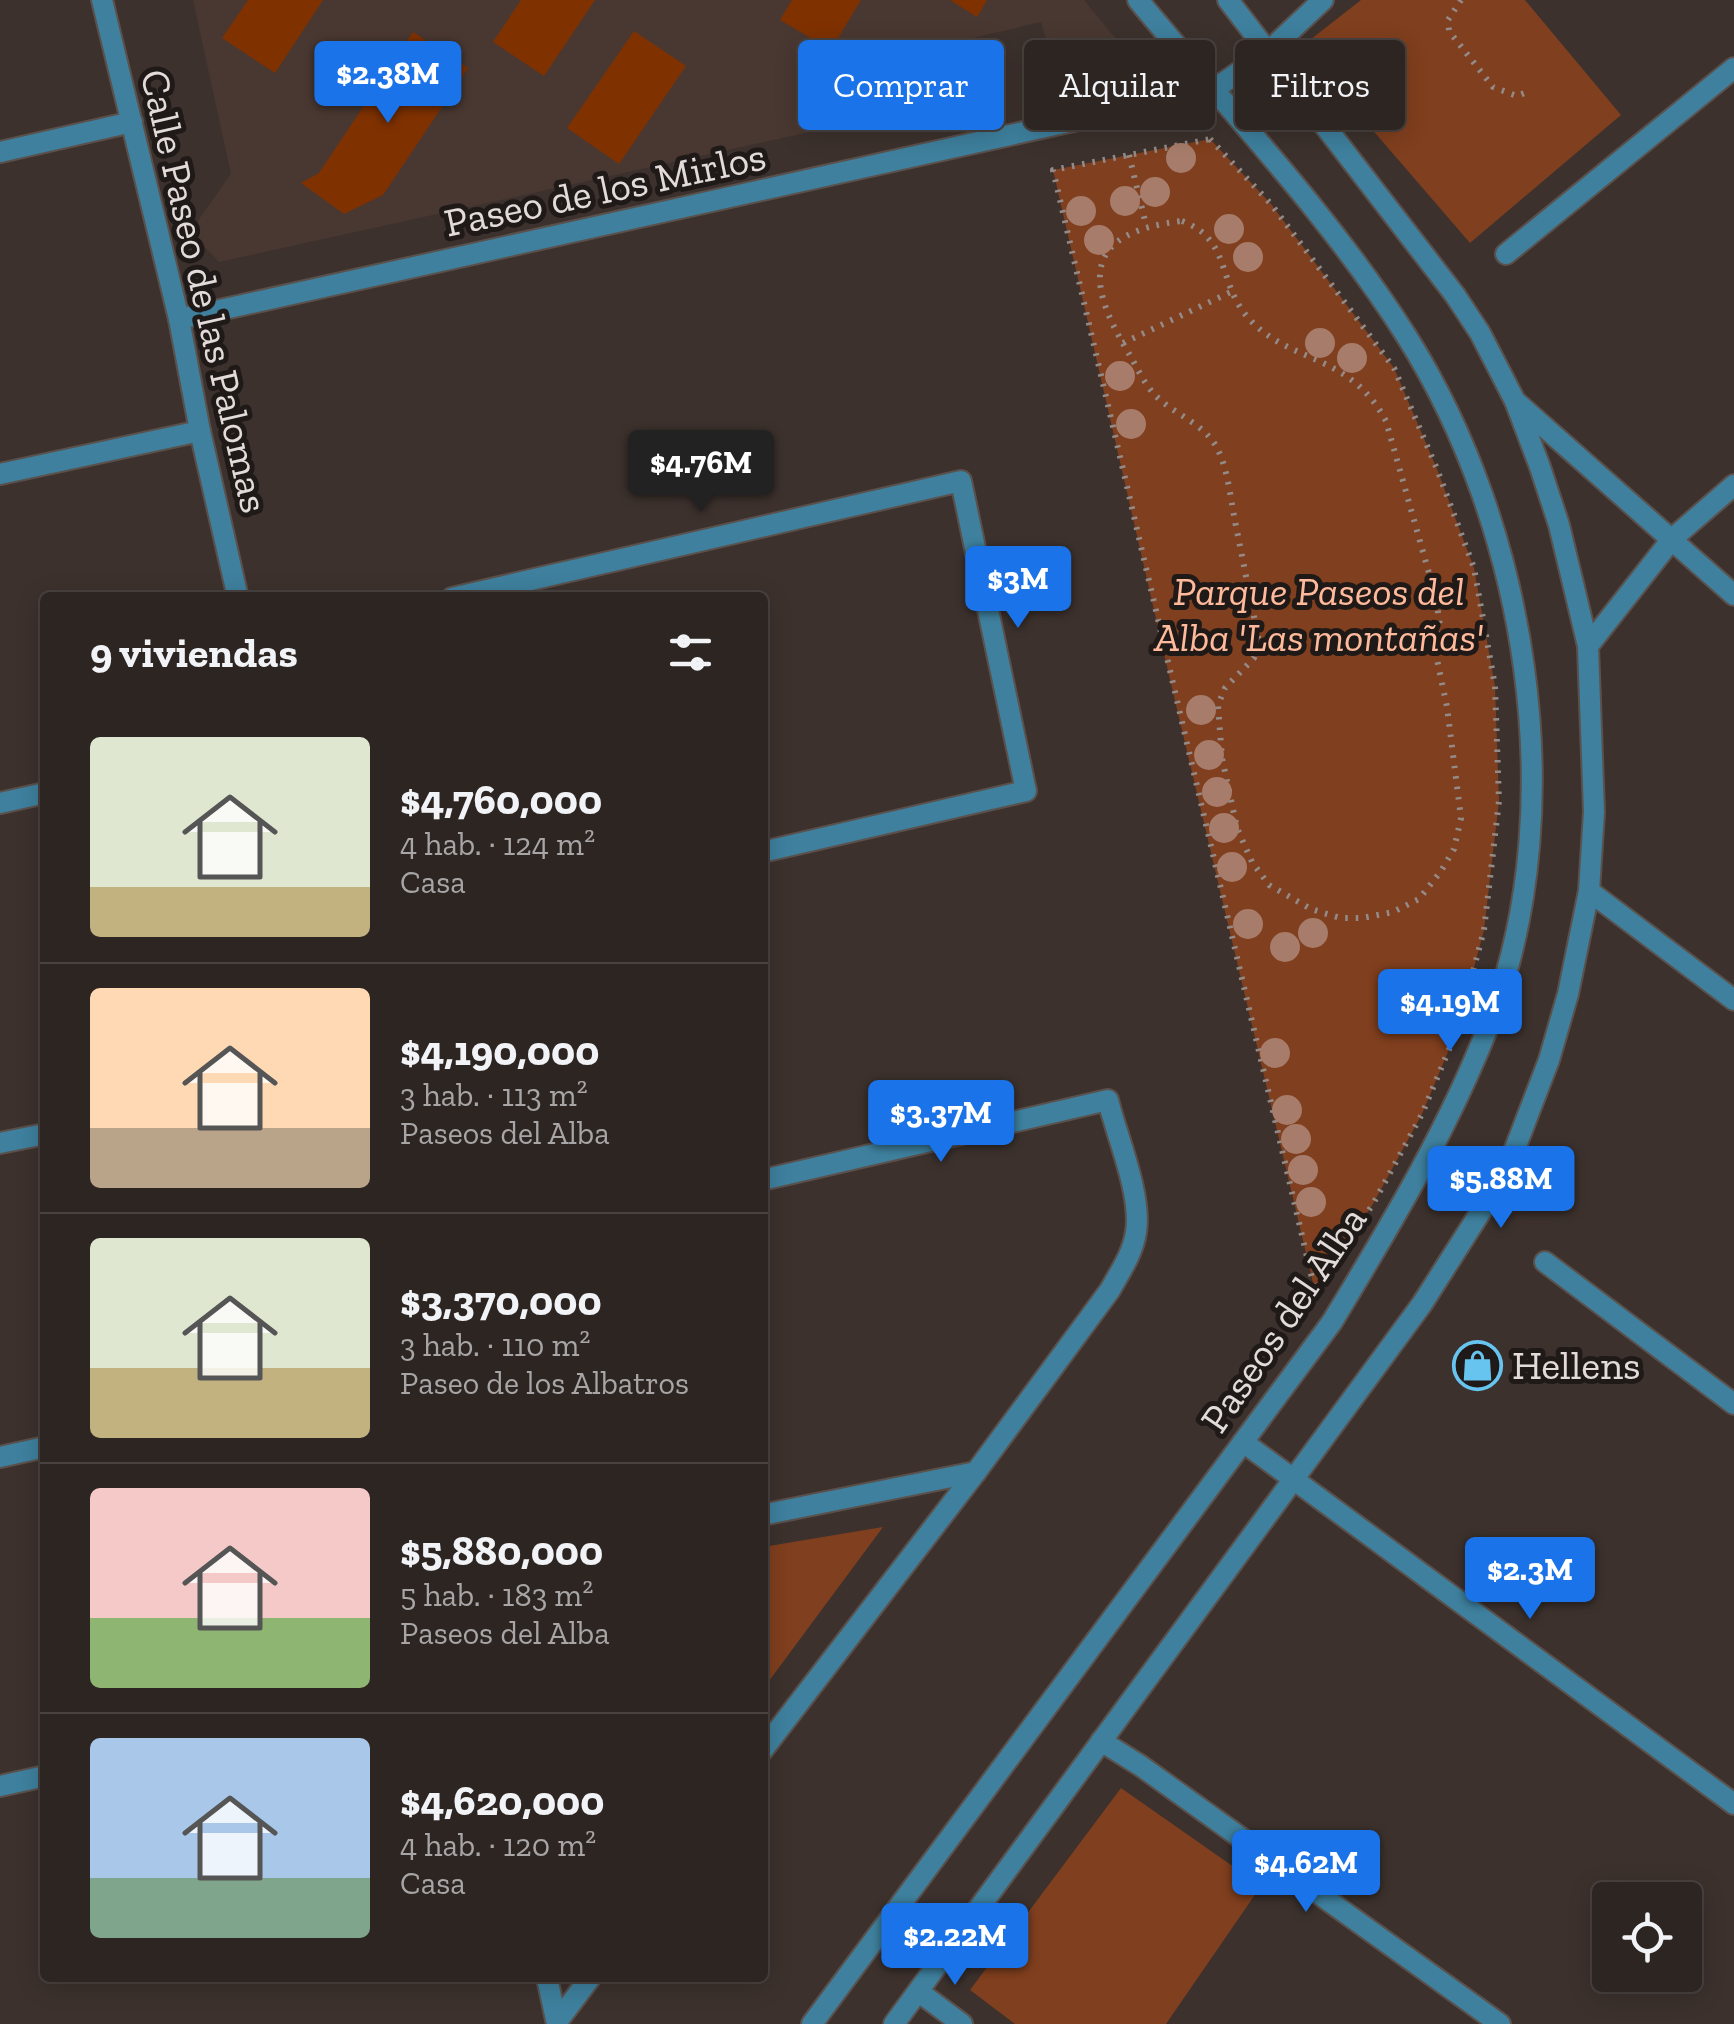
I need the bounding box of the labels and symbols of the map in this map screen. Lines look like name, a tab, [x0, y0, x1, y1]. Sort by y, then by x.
pin: $2.38M	[307, 41, 469, 126]
street label: Calle Paseo de las Palomas	[131, 65, 279, 517]
street label: Paseo de los Mirlos	[440, 132, 770, 246]
pin: $4.76M	[620, 430, 782, 515]
pin: $3M	[970, 546, 1066, 631]
park label: Parque Paseos del Alba 'Las montañas'	[1153, 567, 1484, 661]
pin: $4.19M	[1369, 969, 1531, 1054]
pin: $3.37M	[860, 1080, 1022, 1165]
pin: $5.88M	[1420, 1146, 1582, 1231]
street label: Paseos del Alba	[1190, 1197, 1376, 1441]
shop icon: Hellens	[1451, 1339, 1503, 1391]
place label: Hellens	[1512, 1341, 1641, 1389]
pin: $2.3M	[1460, 1537, 1600, 1622]
pin: $4.62M	[1225, 1830, 1387, 1915]
pin: $2.22M	[874, 1903, 1036, 1988]

